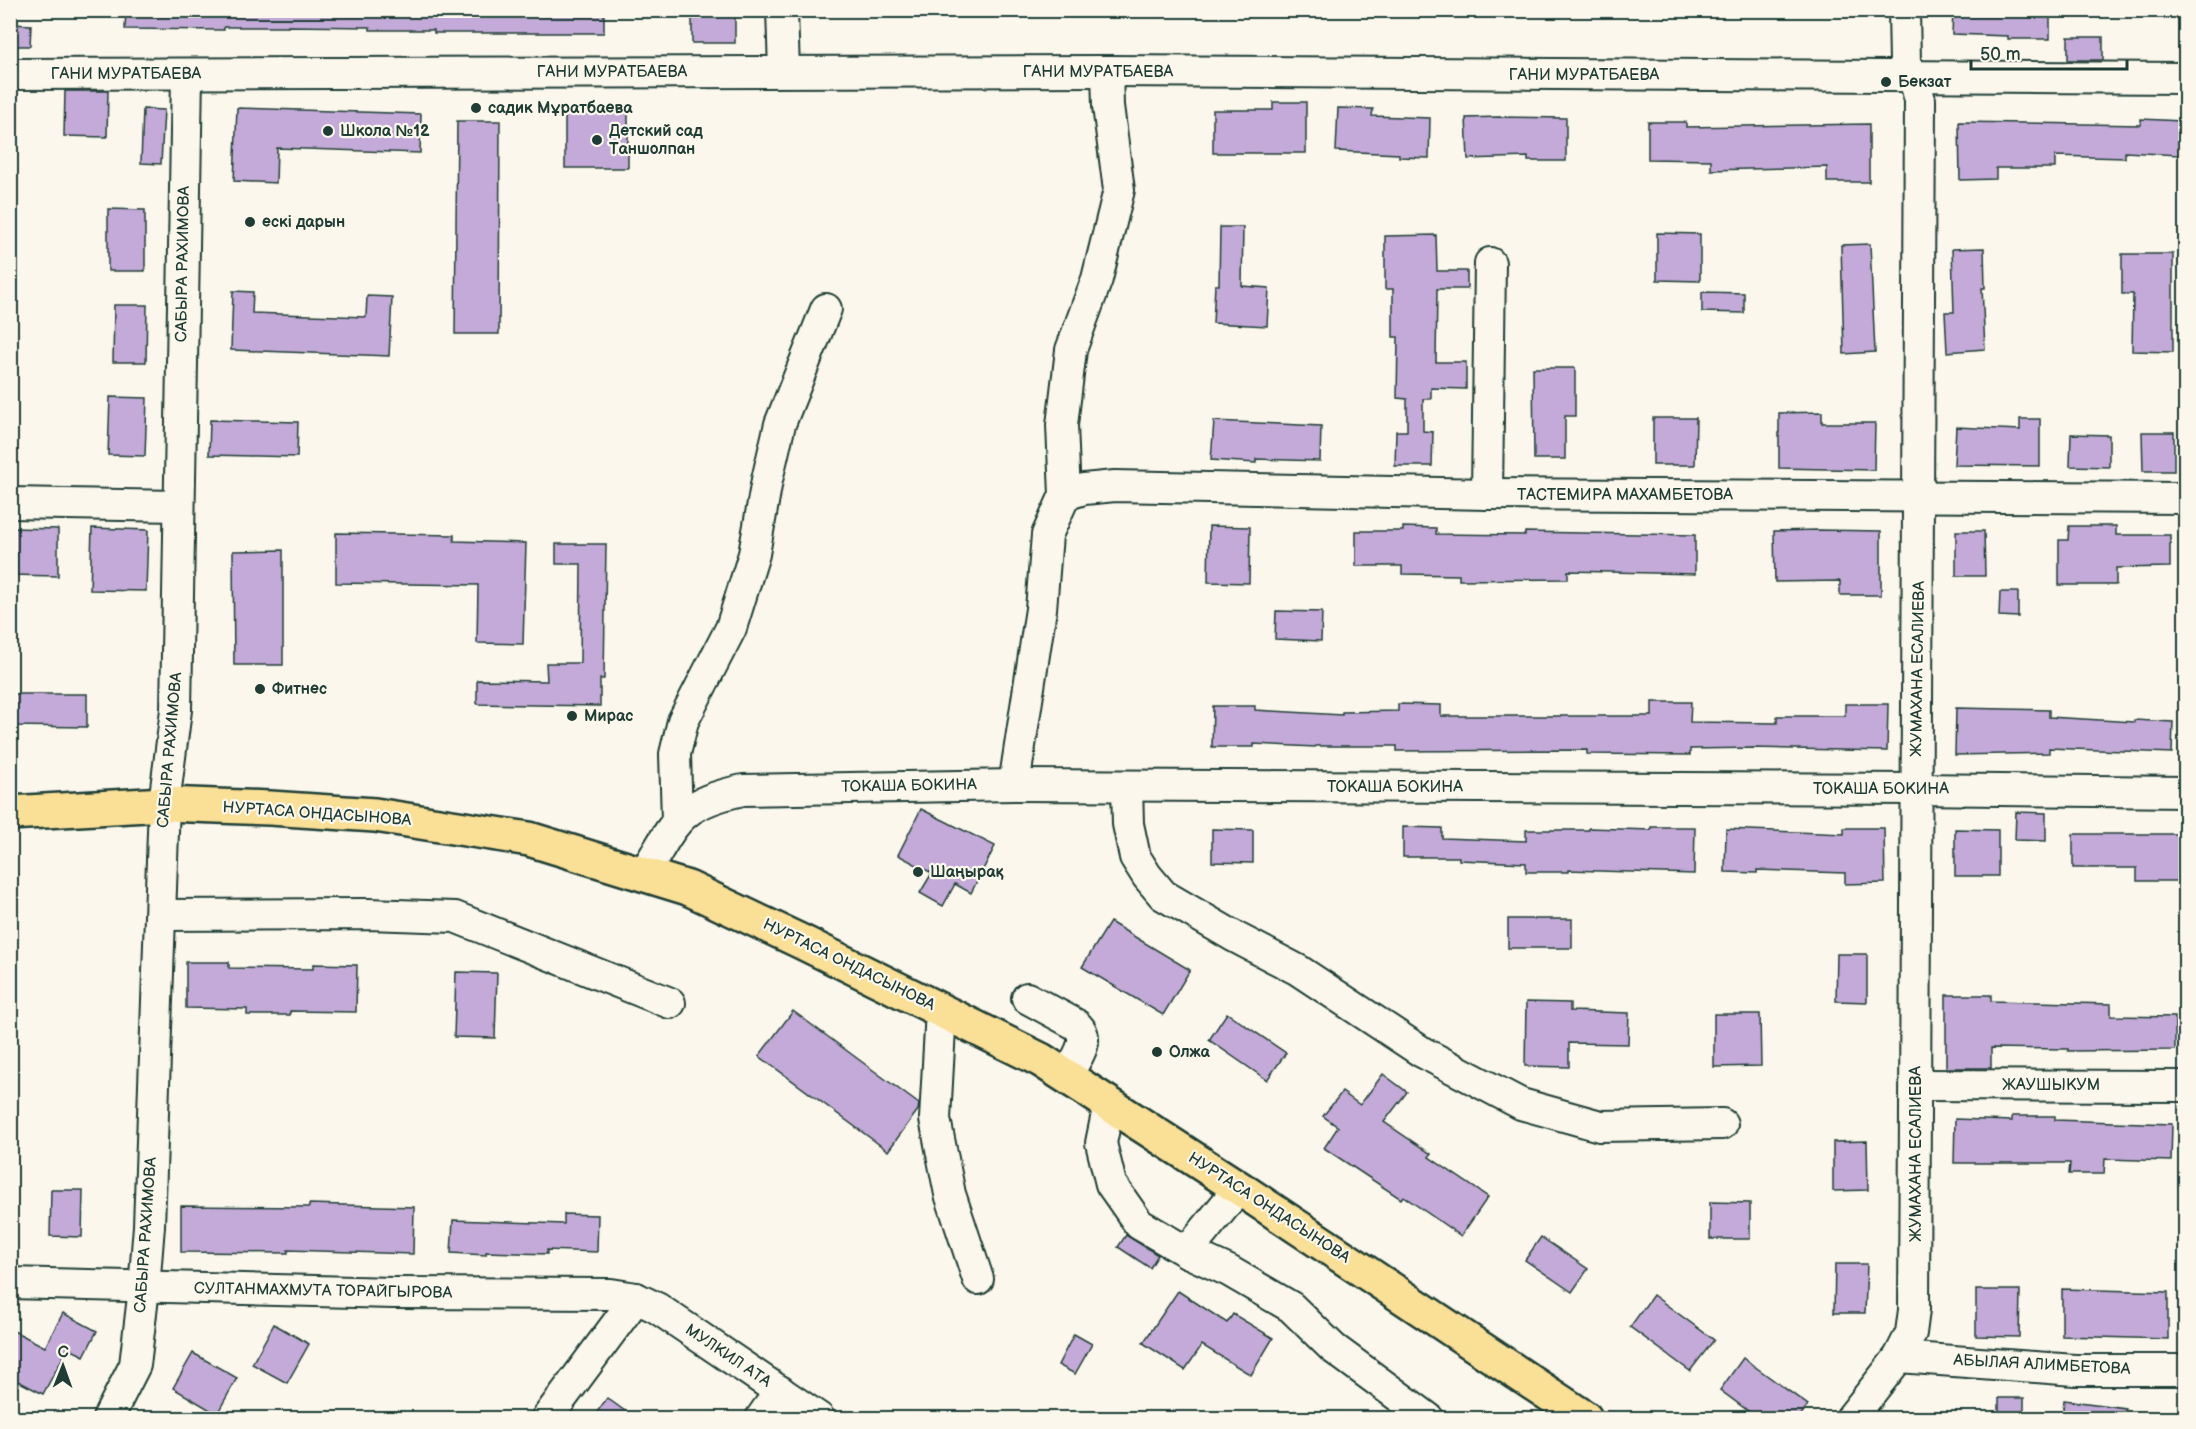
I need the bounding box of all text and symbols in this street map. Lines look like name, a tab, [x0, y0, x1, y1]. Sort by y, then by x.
scale bar	[1971, 33, 2127, 71]
text: 50 m	[1980, 44, 2021, 65]
street label: ГАНИ МУРАТБАЕВА	[537, 63, 688, 82]
street label: ГАНИ МУРАТБАЕВА	[1023, 63, 1174, 82]
street label: ГАНИ МУРАТБАЕВА	[51, 65, 202, 84]
street label: ГАНИ МУРАТБАЕВА	[1509, 66, 1660, 85]
place label: Бекзат	[1898, 73, 1952, 92]
marker: Бекзат	[1879, 75, 1893, 89]
place label: садик Мұратбаева	[488, 99, 633, 118]
marker: садик Мұратбаева	[469, 101, 483, 115]
place label: Школа №12	[340, 122, 430, 141]
place label: Детский сад Таншолпан	[609, 122, 703, 159]
marker: Школа №12	[321, 124, 335, 138]
marker: Детский сад Таншолпан	[590, 133, 604, 147]
street label: САБЫРА РАХИМОВА	[172, 185, 194, 342]
place label: ескі дарын	[262, 213, 345, 232]
marker: ескі дарын	[243, 215, 257, 229]
street label: ТАСТЕМИРА МАХАМБЕТОВА	[1517, 486, 1733, 505]
street label: ЖУМАХАНА ЕСАЛИЕВА	[1907, 581, 1929, 757]
street label: САБЫРА РАХИМОВА	[154, 671, 186, 829]
place label: Фитнес	[272, 680, 327, 699]
marker: Фитнес	[253, 682, 267, 696]
place label: Мирас	[584, 707, 633, 726]
marker: Мирас	[565, 709, 579, 723]
street label: ТОКАША БОКИНА	[841, 775, 977, 797]
street label: ТОКАША БОКИНА	[1327, 778, 1463, 797]
street label: ТОКАША БОКИНА	[1813, 780, 1949, 799]
street label: НУРТАСА ОНДАСЫНОВА	[222, 798, 412, 830]
place label: Шаңырақ	[930, 863, 1004, 882]
marker: Шаңырақ	[911, 865, 925, 879]
street label: НУРТАСА ОНДАСЫНОВА	[760, 915, 938, 1015]
place label: Олжа	[1169, 1043, 1211, 1062]
marker: Олжа	[1150, 1045, 1164, 1059]
street label: ЖУМАХАНА ЕСАЛИЕВА	[1907, 1066, 1926, 1242]
street label: ЖАУШЫКУМ	[2002, 1076, 2100, 1095]
street label: НУРТАСА ОНДАСЫНОВА	[1185, 1149, 1354, 1268]
street label: САБЫРА РАХИМОВА	[131, 1156, 161, 1314]
street label: СУЛТАНМАХМУТА ТОРАЙГЫРОВА	[194, 1279, 453, 1303]
street label: МУЛКИЛ АТА	[682, 1320, 775, 1392]
north arrow	[33, 1336, 93, 1396]
text: С	[58, 1343, 69, 1362]
street label: АБЫЛАЯ АЛИМБЕТОВА	[1952, 1351, 2131, 1379]

